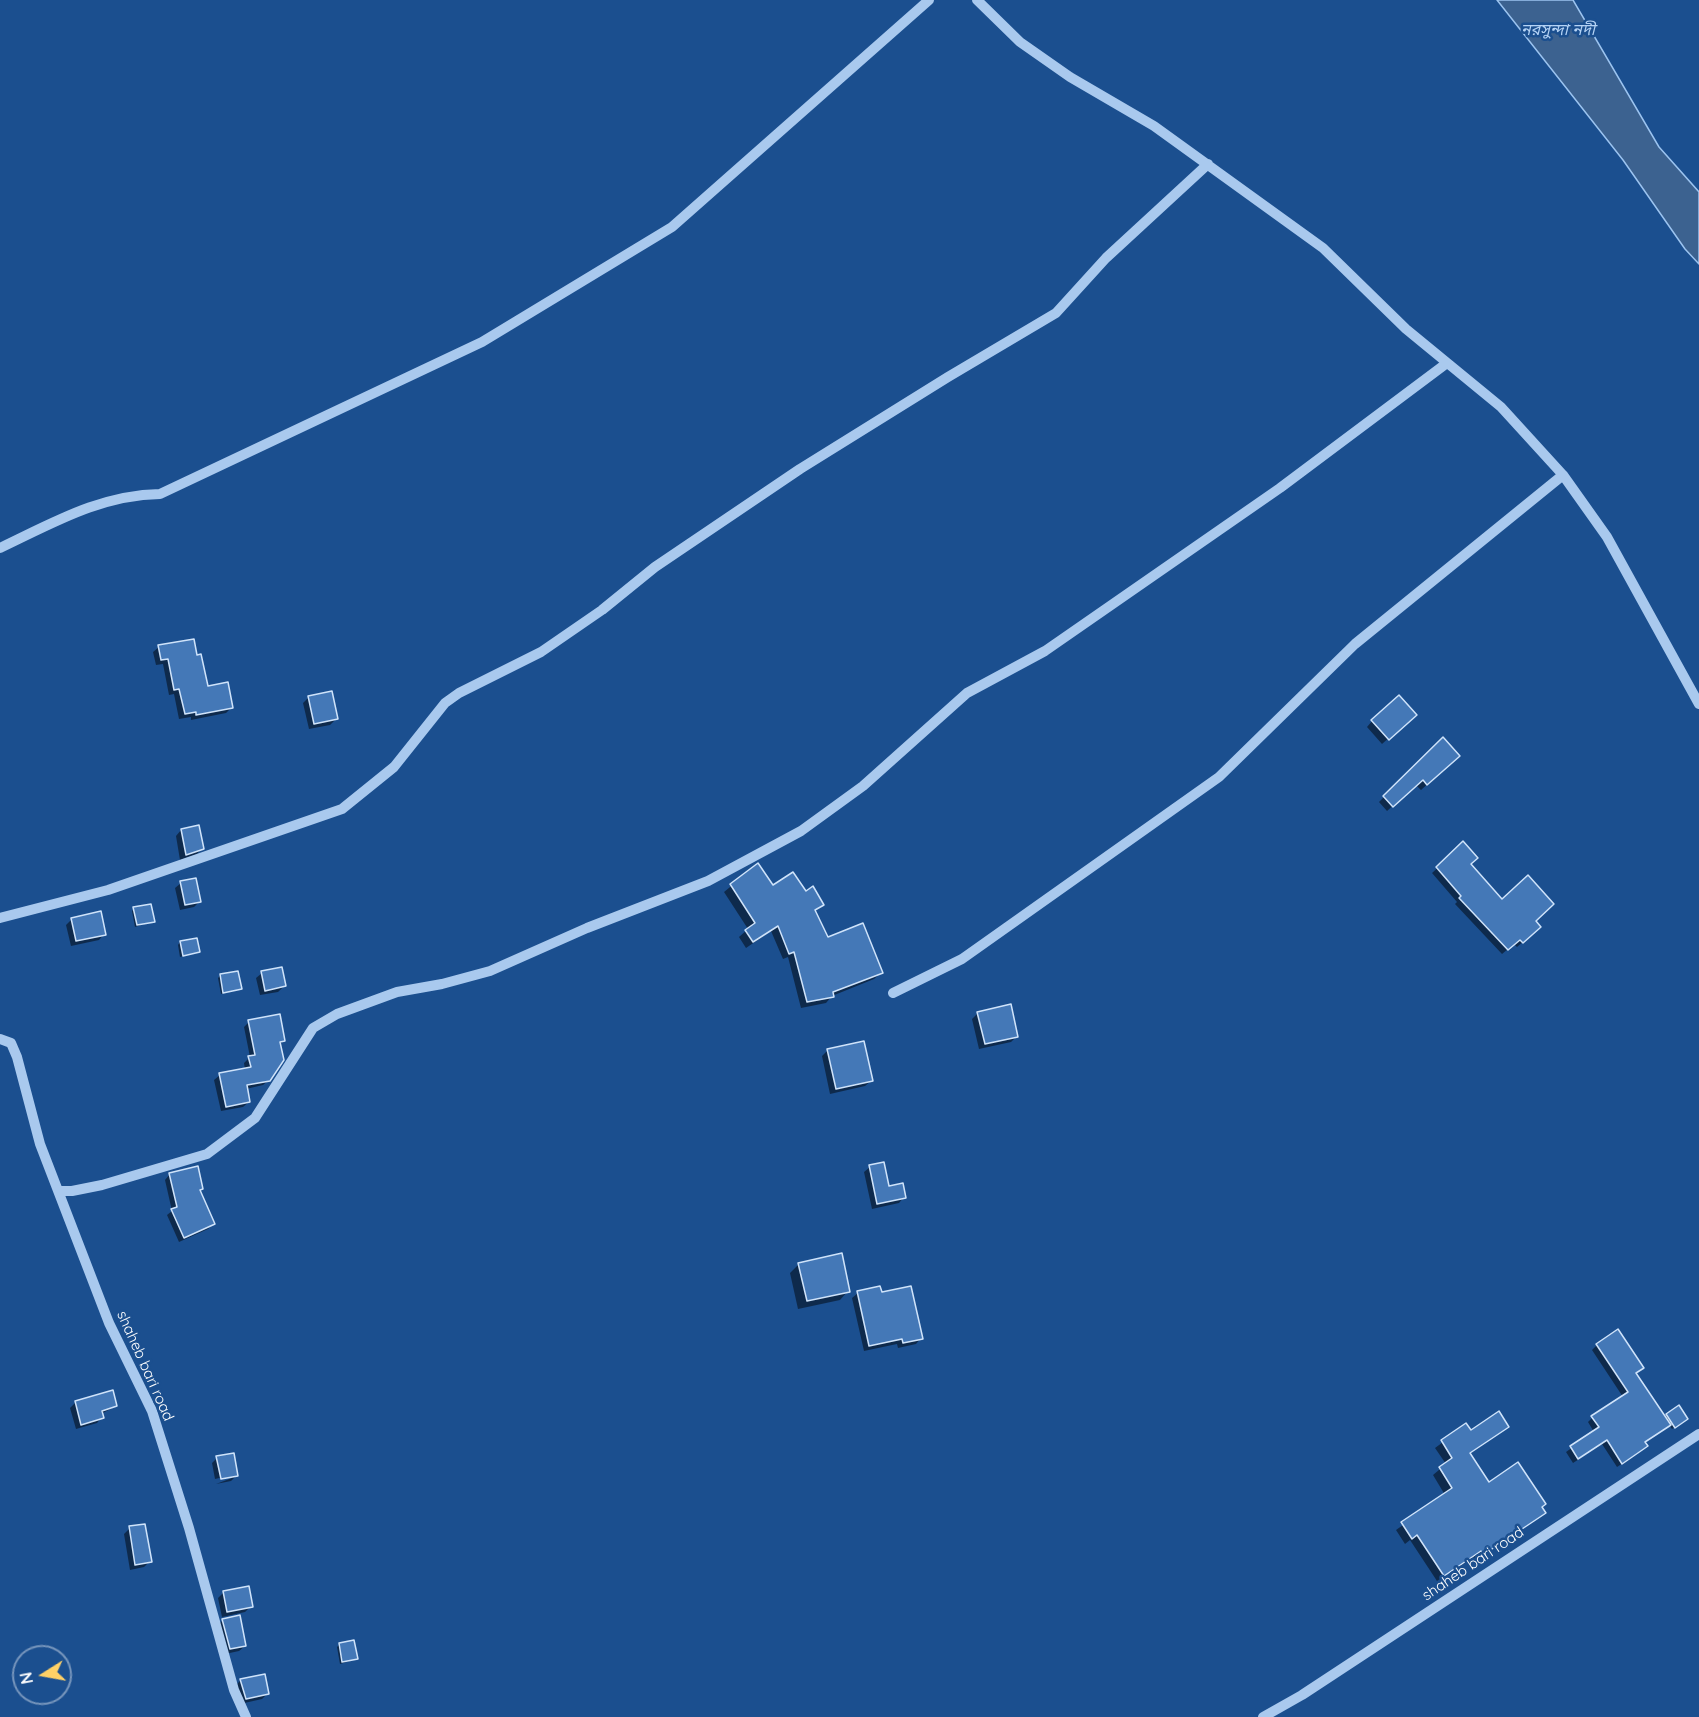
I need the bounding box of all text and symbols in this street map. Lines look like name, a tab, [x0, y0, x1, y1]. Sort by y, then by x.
water label: নরসুন্দা নদী	[1521, 20, 1595, 40]
street label: shaheb bari road	[113, 1308, 177, 1424]
street label: shaheb bari road	[1419, 1523, 1527, 1605]
north arrow	[12, 1645, 72, 1705]
text: N	[15, 1670, 37, 1686]

